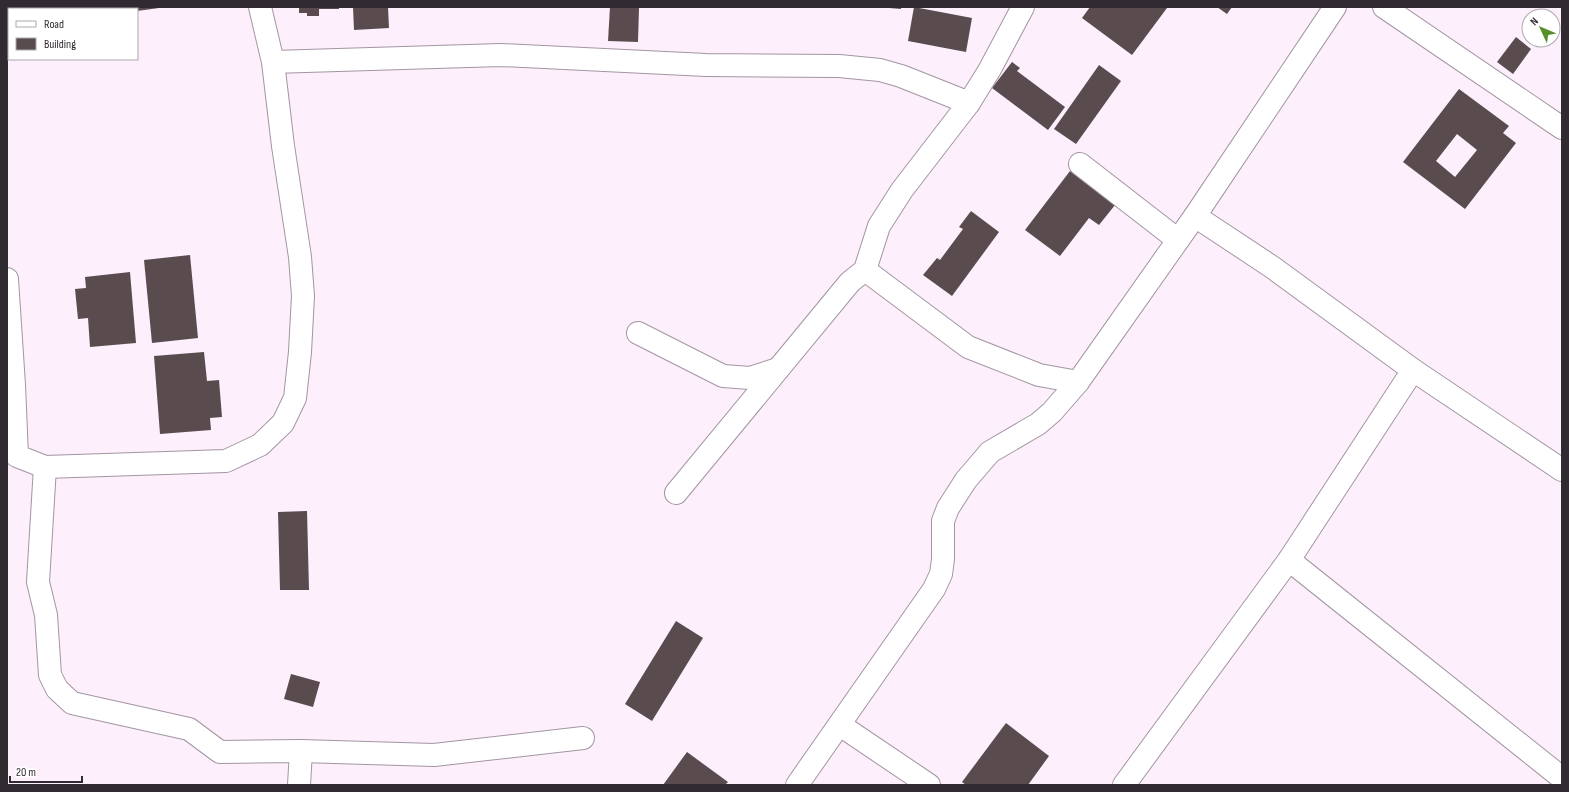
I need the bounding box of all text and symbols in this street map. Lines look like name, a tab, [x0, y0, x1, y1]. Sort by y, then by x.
legend	[8, 8, 138, 60]
north arrow	[1521, 8, 1561, 48]
text: N	[1527, 15, 1541, 28]
text: Road	[44, 17, 64, 32]
text: Building	[44, 37, 76, 52]
scale bar	[10, 758, 82, 784]
text: 20 m	[16, 765, 36, 780]

